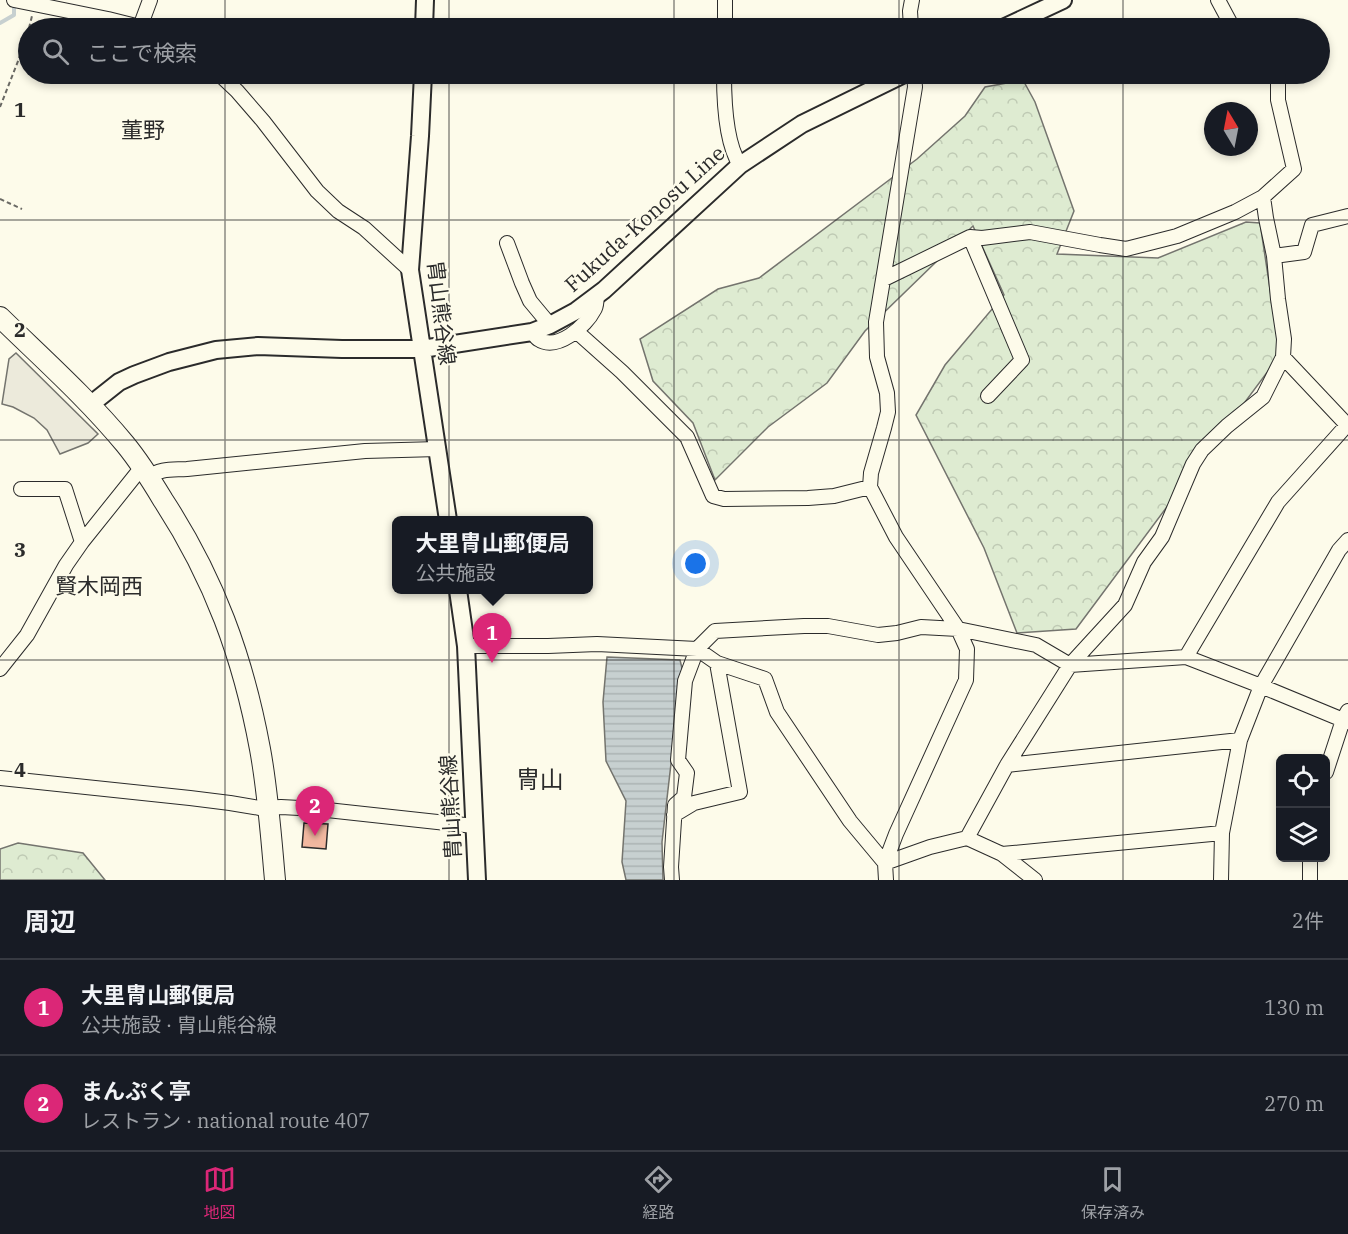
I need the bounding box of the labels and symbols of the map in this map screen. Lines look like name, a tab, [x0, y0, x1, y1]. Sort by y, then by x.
text: 1	[14, 96, 26, 123]
north arrow	[1204, 102, 1258, 156]
district label: 董野	[121, 115, 165, 144]
street label: Fukuda-Konosu Line	[558, 139, 730, 298]
street label: 胄山熊谷線	[422, 259, 462, 367]
text: 2	[14, 316, 26, 343]
text: 3	[14, 536, 26, 563]
your location	[681, 549, 710, 578]
district label: 賢木岡西	[55, 571, 143, 600]
pin: 1	[472, 614, 512, 663]
street label: 胄山熊谷線	[433, 754, 467, 860]
text: 4	[14, 756, 26, 783]
district label: 冑山	[516, 763, 564, 795]
pin: 2	[296, 786, 334, 836]

